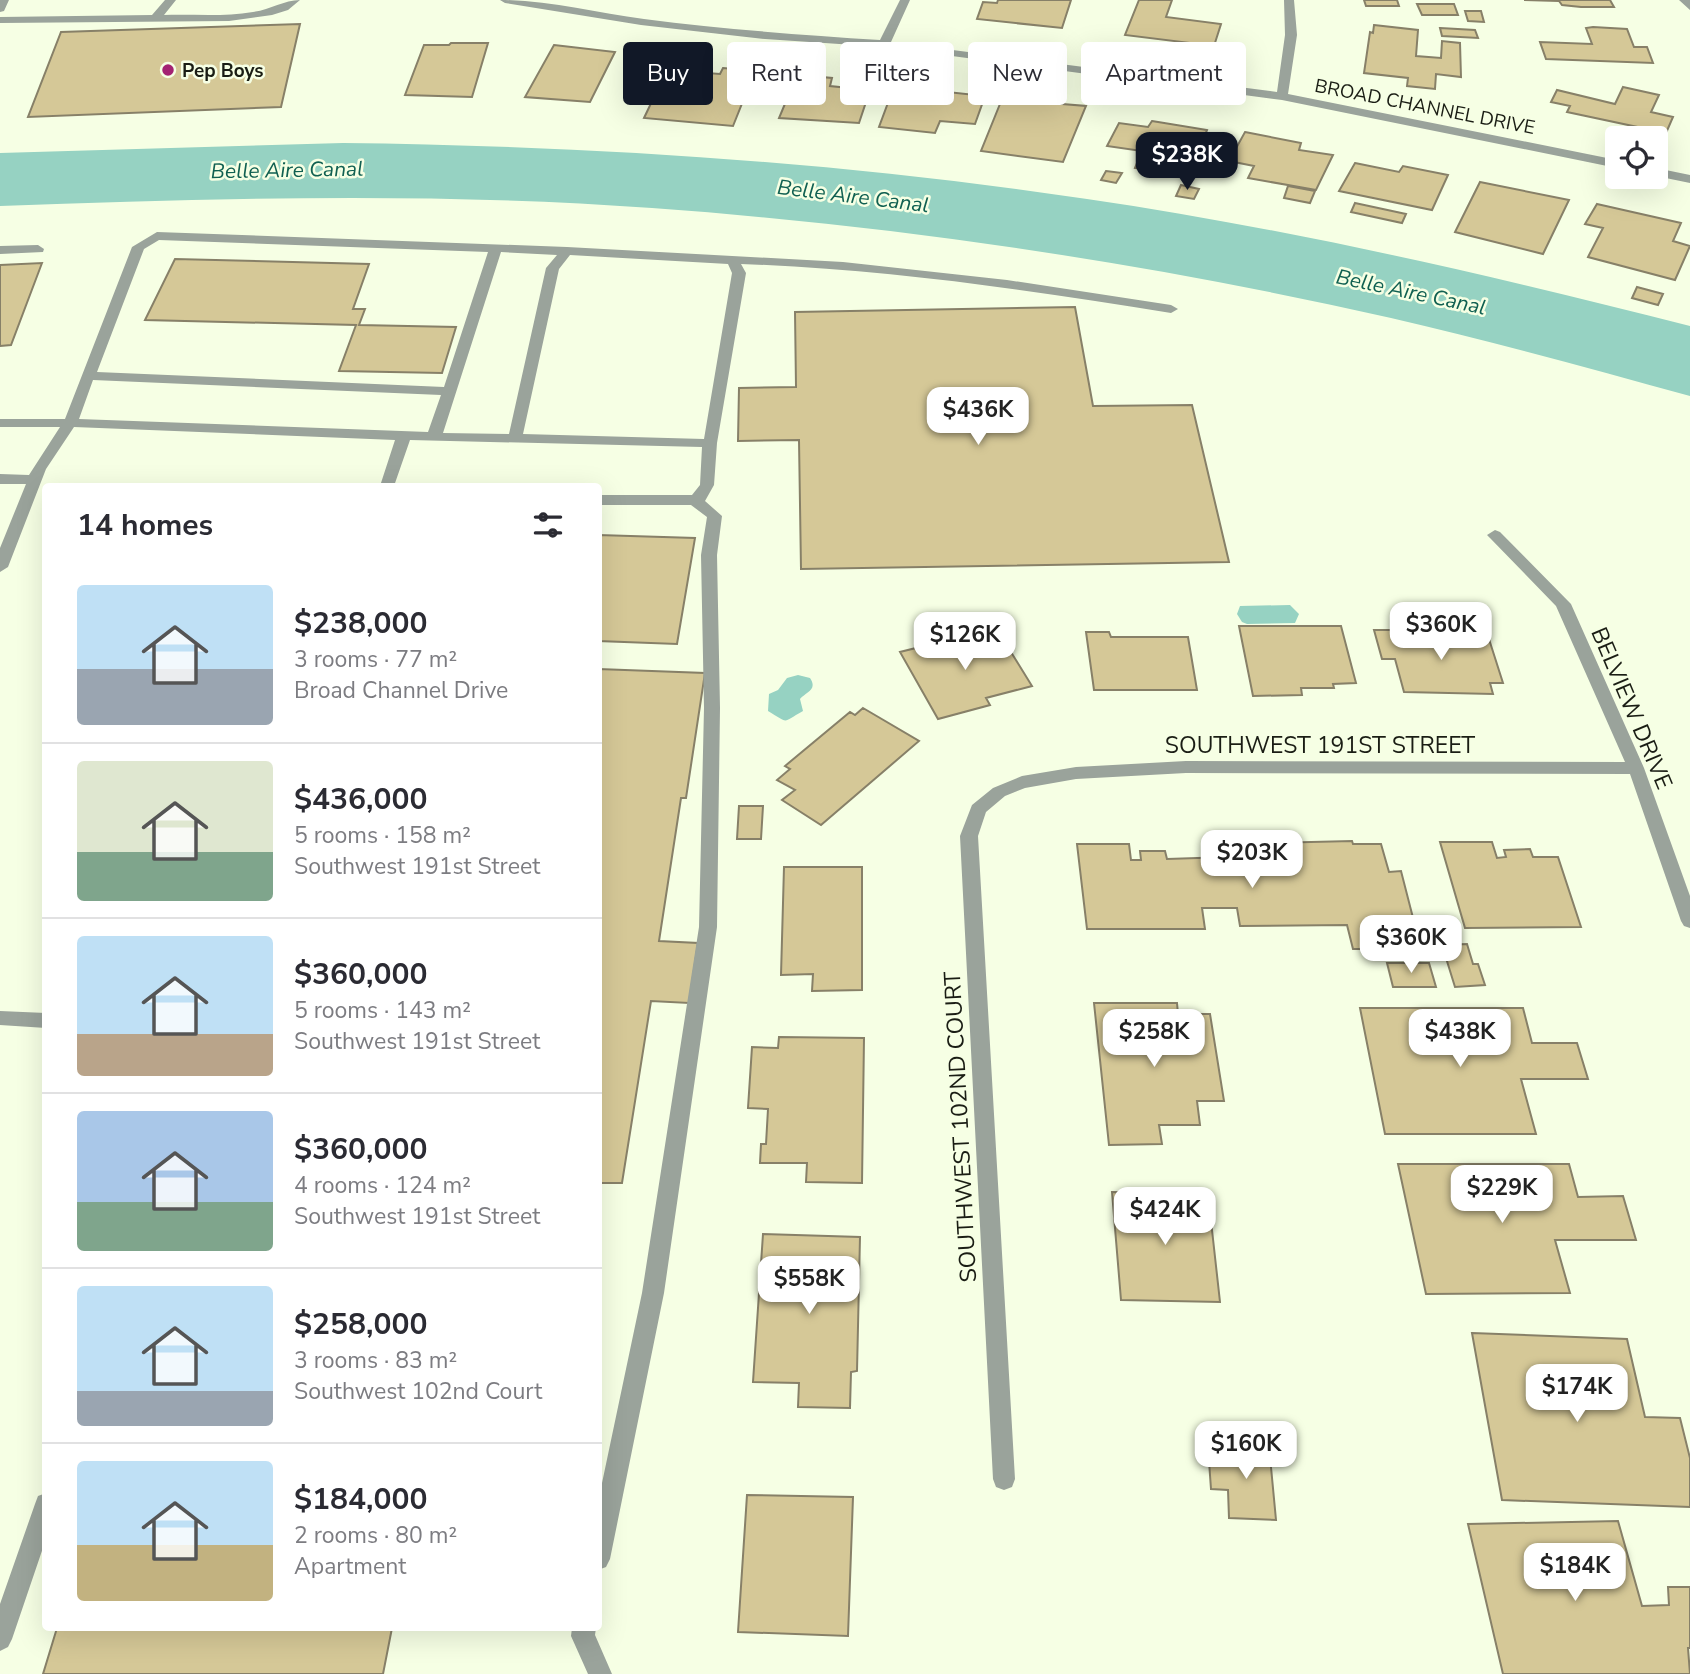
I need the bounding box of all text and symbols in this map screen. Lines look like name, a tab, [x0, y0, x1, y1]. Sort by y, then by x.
chip: Buy	[623, 42, 713, 105]
chip: Rent	[727, 42, 826, 105]
chip: Filters	[840, 42, 954, 105]
chip: New	[968, 42, 1067, 105]
chip: Apartment	[1081, 42, 1246, 105]
place label: Pep Boys	[182, 58, 264, 84]
marker: Pep Boys	[160, 62, 176, 78]
street label: BROAD CHANNEL DRIVE	[1312, 73, 1537, 141]
map controls	[1605, 126, 1668, 189]
button: locate	[1605, 126, 1668, 189]
pin: $238K	[1138, 132, 1236, 192]
text: $238K	[1152, 139, 1222, 170]
water label: Belle Aire Canal	[210, 155, 364, 185]
water label: Belle Aire Canal	[776, 173, 930, 219]
water label: Belle Aire Canal	[1333, 262, 1489, 322]
pin: $436K	[929, 388, 1027, 447]
text: $436K	[943, 394, 1013, 425]
text: 14 homes	[77, 505, 213, 546]
icon: filters	[529, 506, 567, 544]
pin: $360K	[1392, 602, 1490, 662]
text: $238,000	[294, 603, 427, 644]
text: $360K	[1406, 609, 1476, 640]
pin: $126K	[916, 612, 1014, 672]
icon: home	[133, 613, 217, 697]
text: $126K	[930, 619, 1000, 650]
street label: BELVIEW DRIVE	[1583, 622, 1680, 794]
text: 3 rooms · 77 m²	[294, 644, 457, 675]
text: Broad Channel Drive	[294, 675, 508, 706]
street label: SOUTHWEST 191ST STREET	[1165, 730, 1475, 761]
text: $436,000	[294, 779, 427, 820]
icon: home	[133, 789, 217, 873]
text: 5 rooms · 158 m²	[294, 820, 471, 851]
pin: $203K	[1203, 830, 1301, 890]
text: $203K	[1217, 837, 1287, 868]
text: Southwest 191st Street	[294, 851, 540, 882]
pin: $360K	[1362, 916, 1460, 975]
text: $360K	[1376, 922, 1446, 953]
text: $360,000	[294, 954, 427, 995]
icon: home	[133, 964, 217, 1048]
street label: SOUTHWEST 102ND COURT	[937, 970, 984, 1283]
text: 5 rooms · 143 m²	[294, 995, 471, 1026]
pin: $258K	[1105, 1010, 1203, 1069]
pin: $438K	[1411, 1010, 1509, 1069]
text: $258K	[1119, 1016, 1189, 1047]
text: $438K	[1425, 1016, 1495, 1047]
text: Southwest 191st Street	[294, 1026, 540, 1057]
text: $360,000	[294, 1129, 427, 1170]
icon: home	[133, 1139, 217, 1223]
pin: $229K	[1453, 1166, 1551, 1225]
text: 4 rooms · 124 m²	[294, 1170, 471, 1201]
text: $229K	[1467, 1172, 1537, 1203]
pin: $424K	[1116, 1188, 1214, 1247]
text: $424K	[1130, 1194, 1200, 1225]
text: Southwest 191st Street	[294, 1201, 540, 1232]
pin: $558K	[760, 1256, 858, 1316]
text: $558K	[774, 1263, 844, 1294]
text: $258,000	[294, 1304, 427, 1345]
icon: home	[133, 1314, 217, 1398]
text: 3 rooms · 83 m²	[294, 1345, 457, 1376]
pin: $174K	[1528, 1364, 1626, 1424]
text: $174K	[1542, 1371, 1612, 1402]
text: Southwest 102nd Court	[294, 1376, 542, 1407]
pin: $160K	[1197, 1422, 1295, 1481]
text: $160K	[1211, 1428, 1281, 1459]
text: $184,000	[294, 1479, 427, 1520]
icon: home	[133, 1489, 217, 1573]
text: 2 rooms · 80 m²	[294, 1520, 457, 1551]
pin: $184K	[1526, 1544, 1624, 1603]
text: $184K	[1540, 1550, 1610, 1581]
text: Apartment	[294, 1551, 406, 1582]

